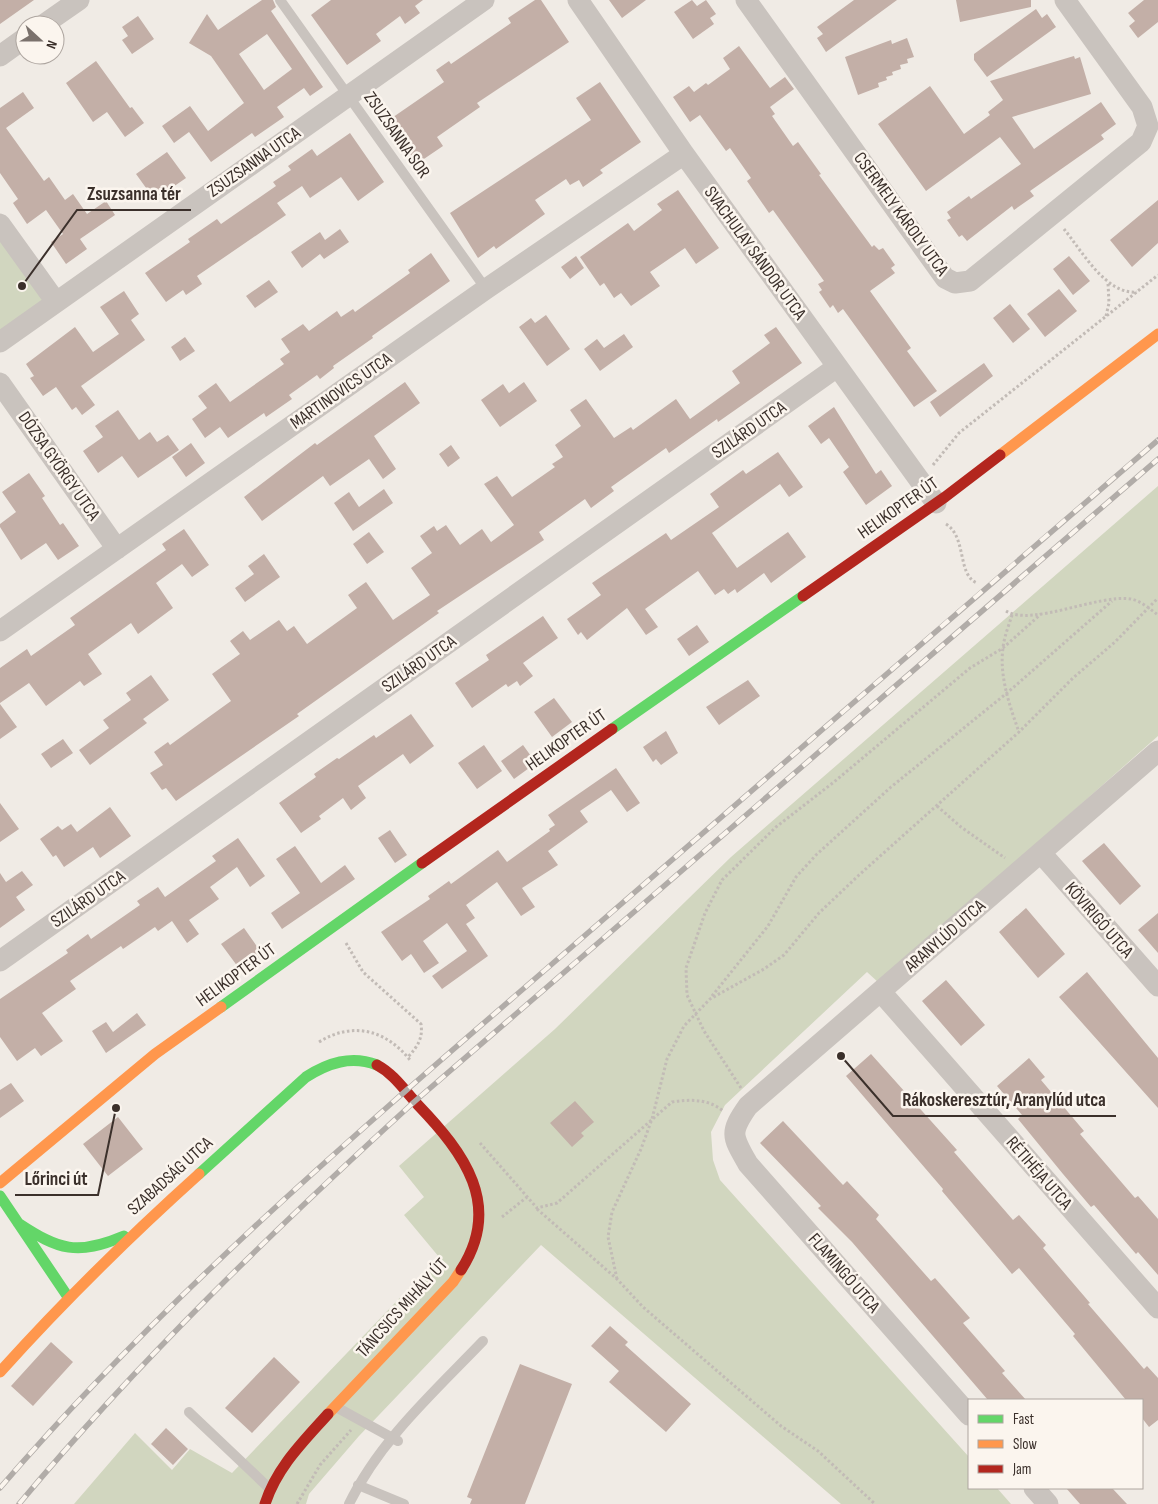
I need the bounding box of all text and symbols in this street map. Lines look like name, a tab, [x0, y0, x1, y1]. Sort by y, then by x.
north arrow	[15, 15, 65, 65]
text: N	[42, 38, 61, 51]
street label: ZSUZSANNA SOR	[360, 88, 434, 182]
street label: ZSUZSANNA UTCA	[204, 122, 305, 202]
street label: CSERMELY KÁROLY UTCA	[849, 148, 953, 280]
callout: Zsuzsanna tér	[77, 176, 191, 210]
street label: SVACHULAY SÁNDOR UTCA	[700, 182, 811, 324]
text: Zsuzsanna tér	[87, 183, 181, 206]
street label: MARTINOVICS UTCA	[286, 348, 396, 434]
street label: SZILÁRD UTCA	[708, 397, 790, 463]
street label: DÓZSA GYÖRGY UTCA	[14, 408, 104, 525]
street label: HELIKOPTER ÚT	[854, 473, 942, 543]
street label: SZILÁRD UTCA	[378, 631, 460, 697]
street label: HELIKOPTER ÚT	[522, 705, 610, 775]
street label: SZILÁRD UTCA	[47, 866, 129, 932]
street label: KÖVIRIGÓ UTCA	[1060, 878, 1138, 962]
street label: ARANYLÚD UTCA	[900, 895, 990, 977]
street label: HELIKOPTER ÚT	[192, 939, 280, 1011]
callout: Rákoskeresztúr, Aranylúd utca	[893, 1082, 1116, 1116]
text: Rákoskeresztúr, Aranylúd utca	[902, 1089, 1106, 1112]
street label: SZABADSÁG UTCA	[123, 1132, 217, 1220]
street label: RÉTIHÉJA UTCA	[1002, 1132, 1077, 1214]
callout: Lőrinci út	[15, 1161, 98, 1195]
text: Lőrinci út	[24, 1168, 88, 1191]
street label: FLAMINGÓ UTCA	[804, 1229, 884, 1317]
street label: TÁNCSICS MIHÁLY ÚT	[352, 1254, 452, 1362]
legend	[968, 1399, 1143, 1489]
text: Fast	[1013, 1410, 1035, 1429]
text: Slow	[1013, 1435, 1037, 1454]
text: Jam	[1012, 1460, 1031, 1479]

